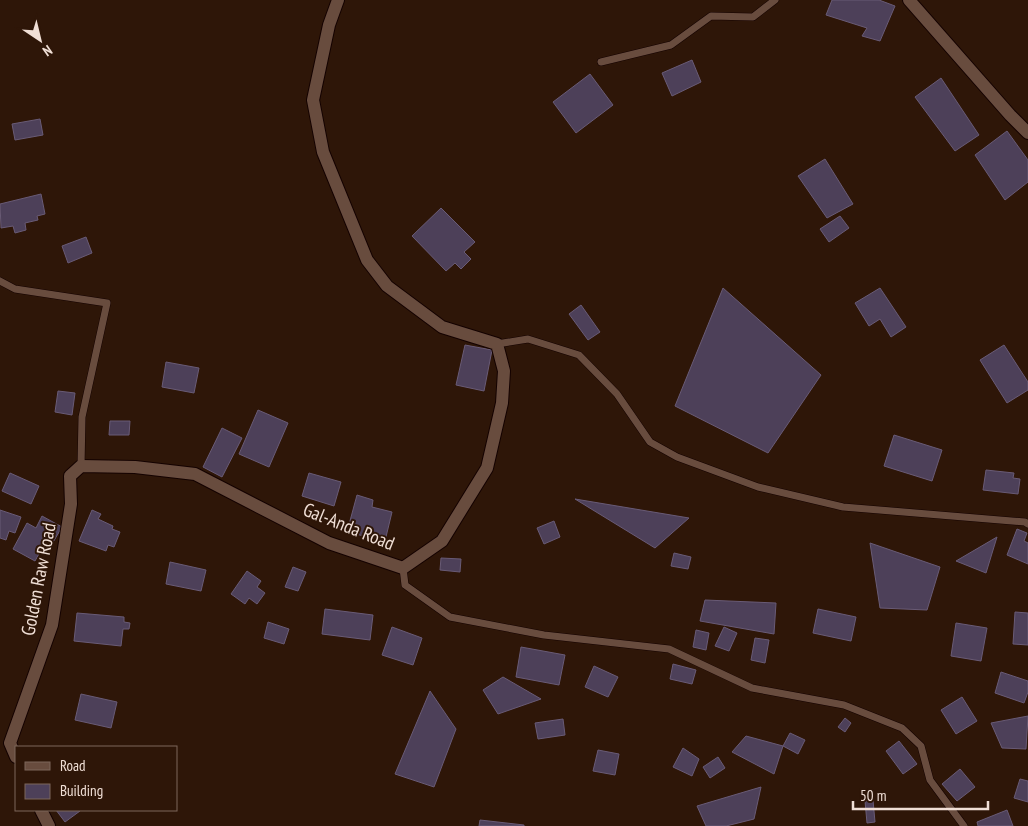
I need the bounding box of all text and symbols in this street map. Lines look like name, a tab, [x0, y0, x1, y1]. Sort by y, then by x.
north arrow	[15, 15, 65, 65]
text: N	[39, 41, 56, 60]
street label: Gal-Anda Road	[300, 497, 398, 555]
street label: Golden Raw Road	[15, 521, 61, 637]
legend	[15, 746, 178, 811]
text: Road	[60, 756, 86, 775]
scale bar	[853, 778, 988, 810]
text: Building	[60, 781, 103, 800]
text: 50 m	[860, 786, 886, 805]

